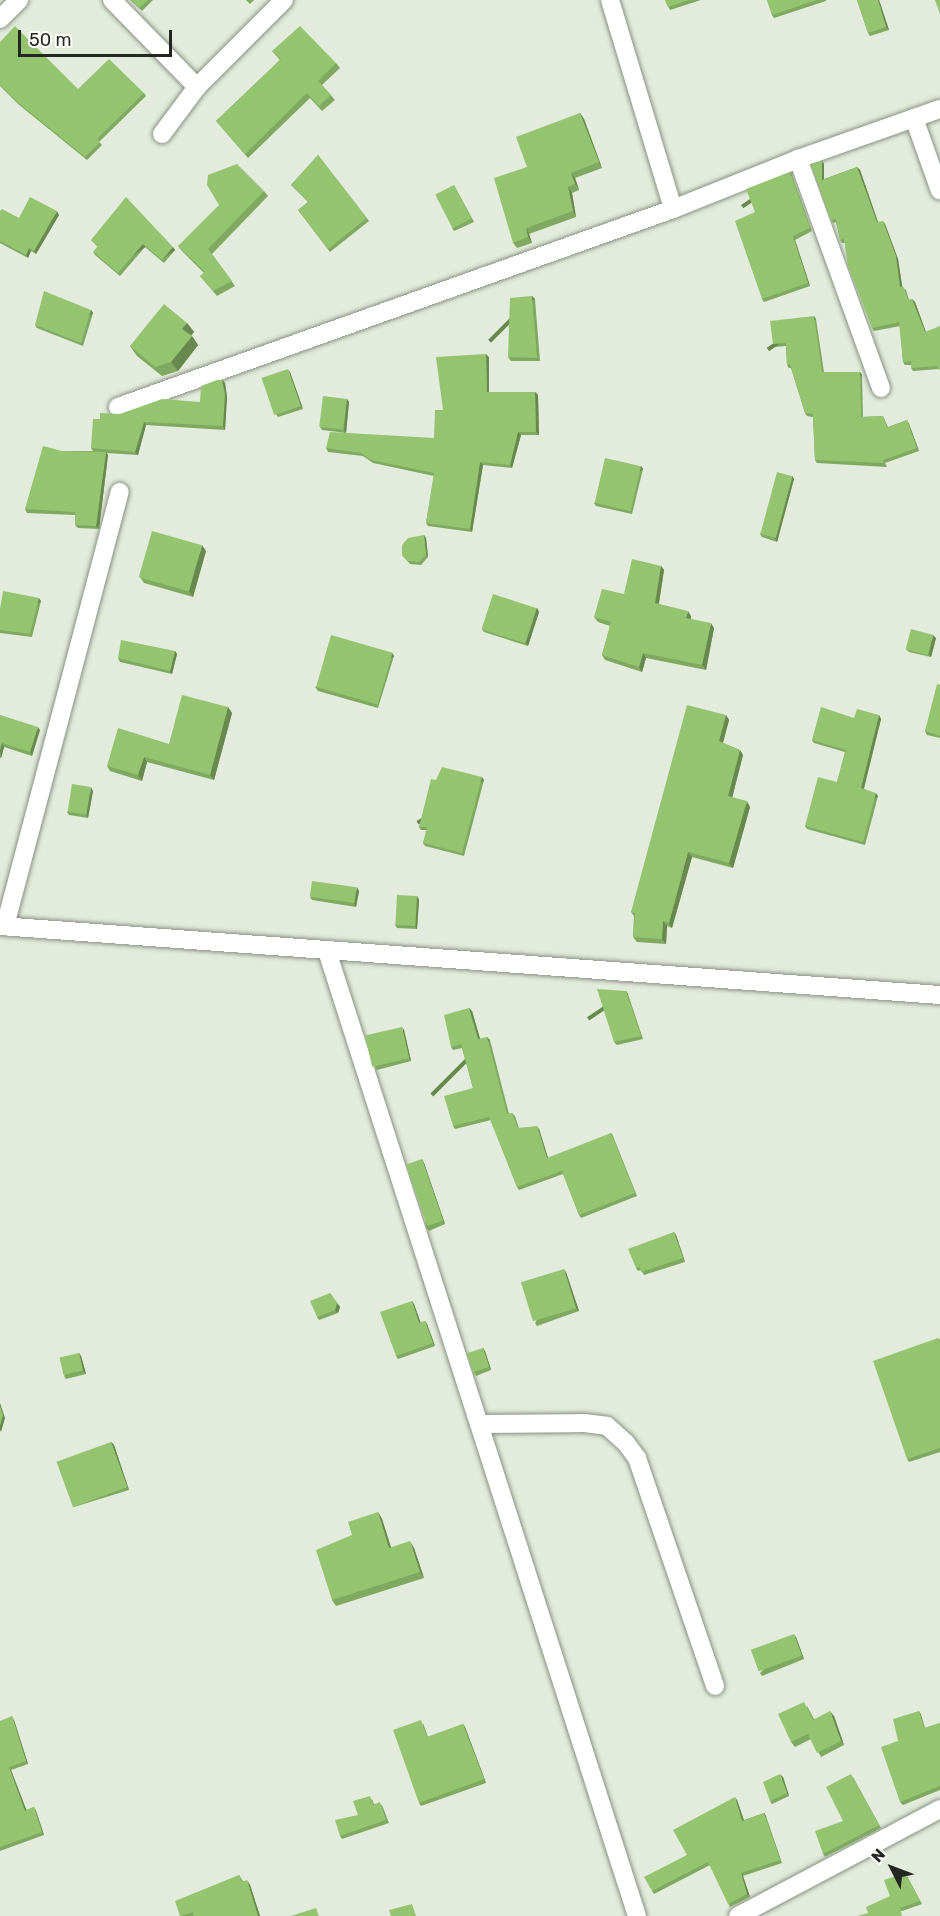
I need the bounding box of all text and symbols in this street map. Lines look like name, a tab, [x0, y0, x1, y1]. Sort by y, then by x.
scale bar	[21, 18, 176, 56]
text: 50 m	[29, 29, 72, 51]
north arrow	[862, 1838, 922, 1898]
text: N	[867, 1845, 889, 1866]

